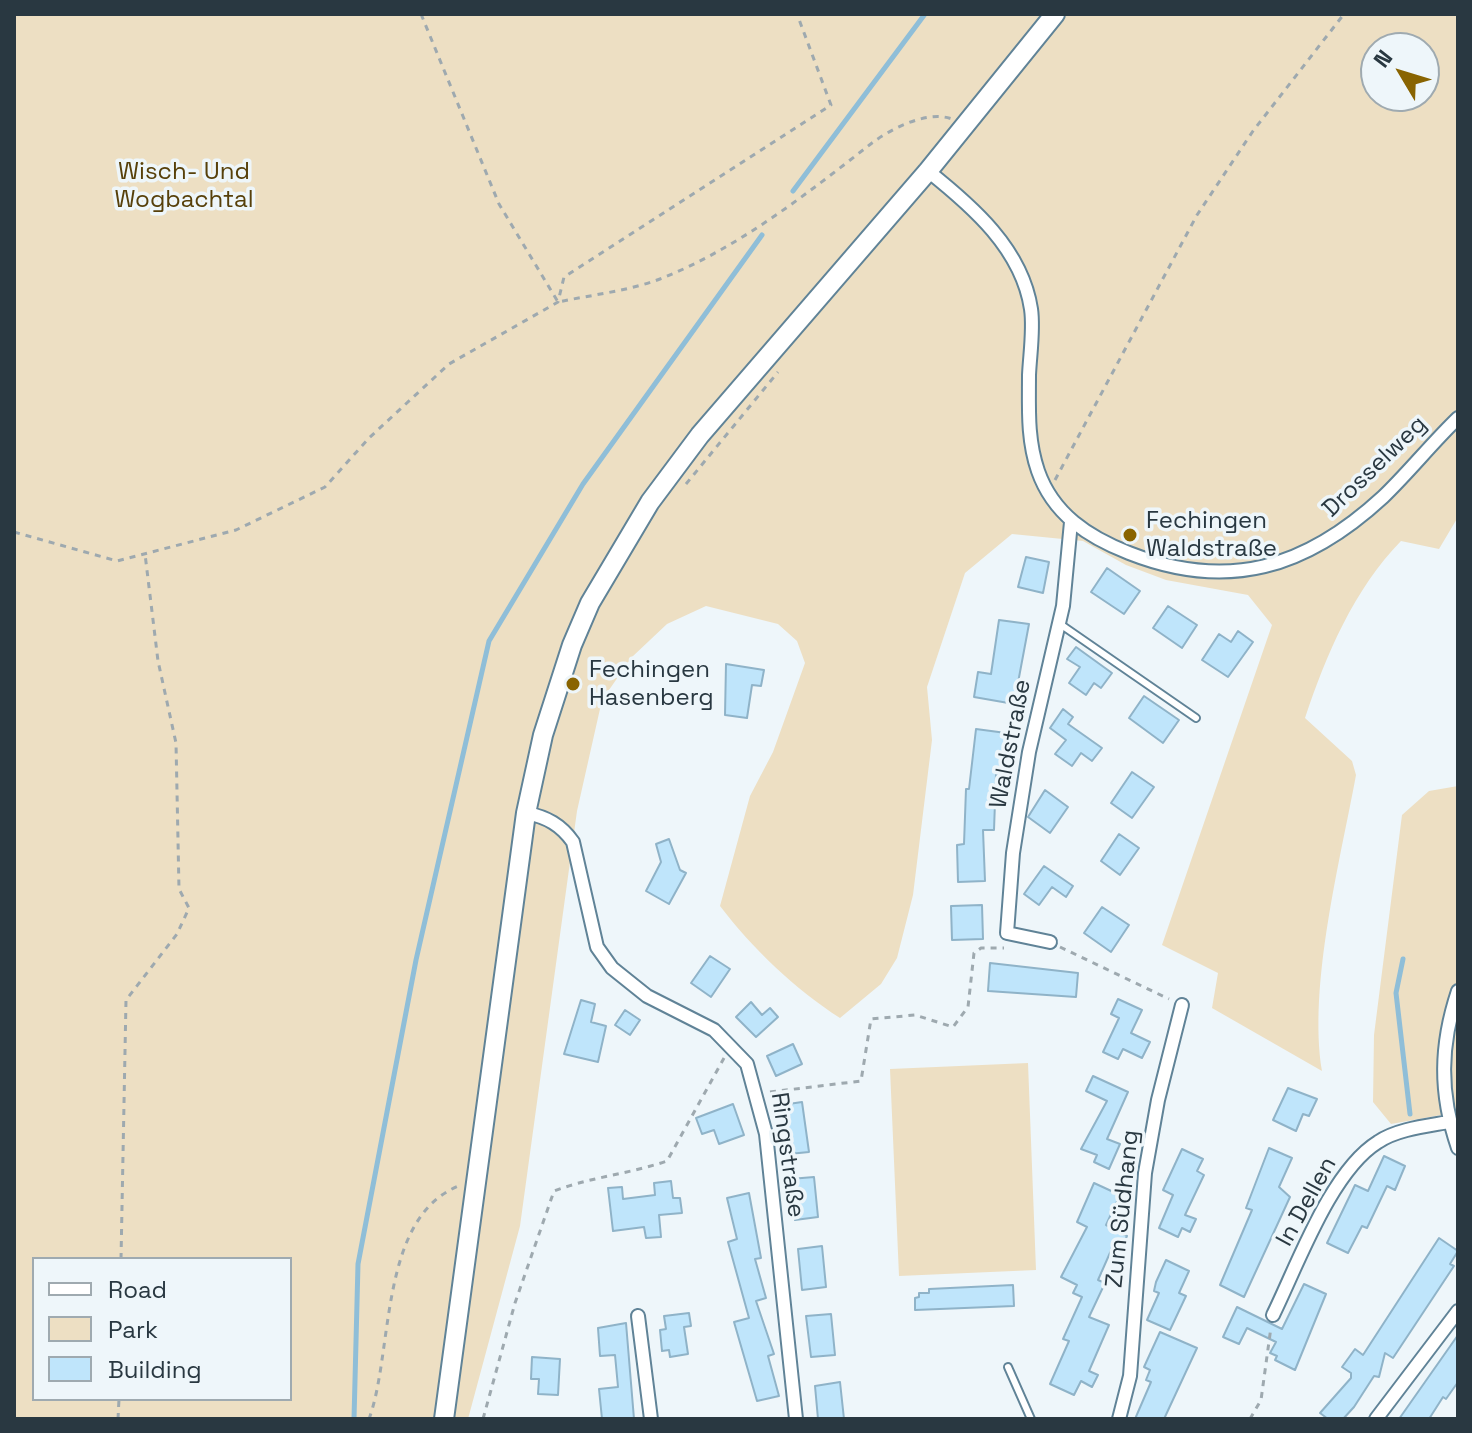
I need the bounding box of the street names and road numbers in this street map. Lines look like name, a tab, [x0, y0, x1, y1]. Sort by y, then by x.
street label: Drosselweg	[1317, 410, 1433, 524]
street label: Waldstraße	[984, 677, 1038, 811]
street label: Ringstraße	[764, 1090, 810, 1220]
street label: Zum Südhang	[1100, 1129, 1146, 1289]
street label: In Dellen	[1271, 1152, 1343, 1252]

